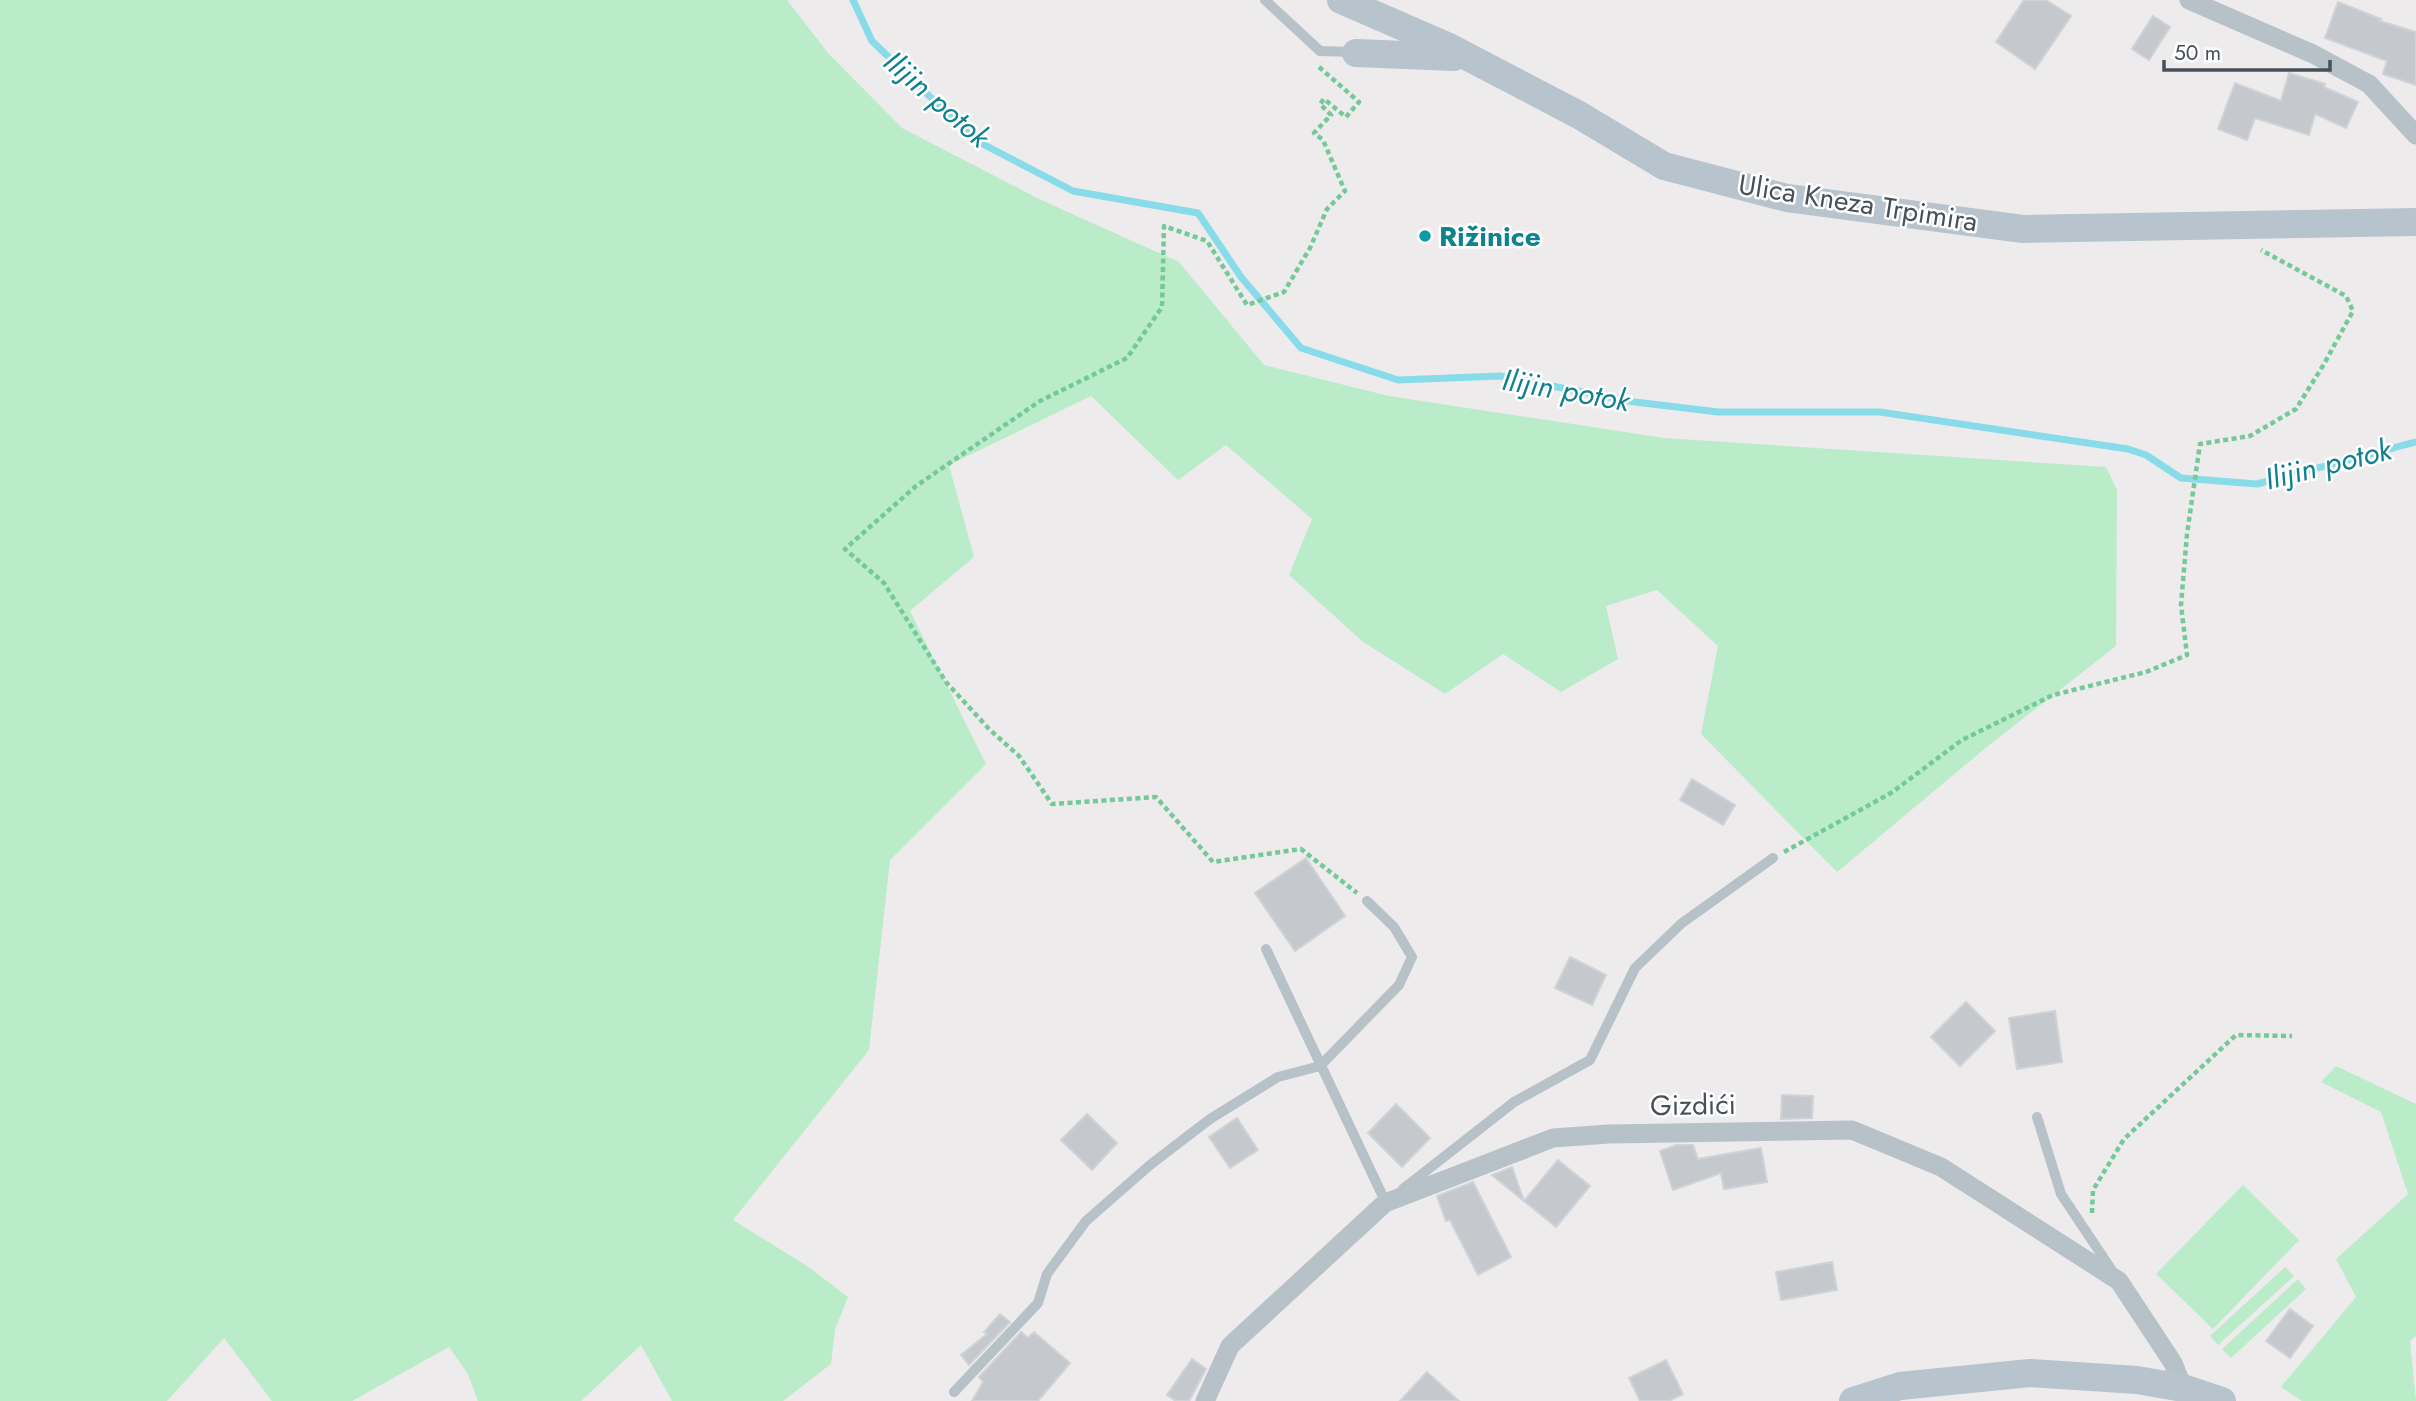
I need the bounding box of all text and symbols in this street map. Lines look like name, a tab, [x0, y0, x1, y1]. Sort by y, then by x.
scale bar	[2164, 28, 2330, 72]
text: 50 m	[2174, 38, 2221, 68]
water label: Ilijin potok	[874, 41, 1001, 158]
street label: Ulica Kneza Trpimira	[1735, 164, 1981, 242]
place label: Rižinice	[1439, 216, 1541, 257]
marker: Rižinice	[1417, 228, 1433, 244]
water label: Ilijin potok	[1499, 358, 1634, 423]
water label: Ilijin potok	[2260, 427, 2397, 500]
street label: Gizdići	[1650, 1084, 1736, 1126]

